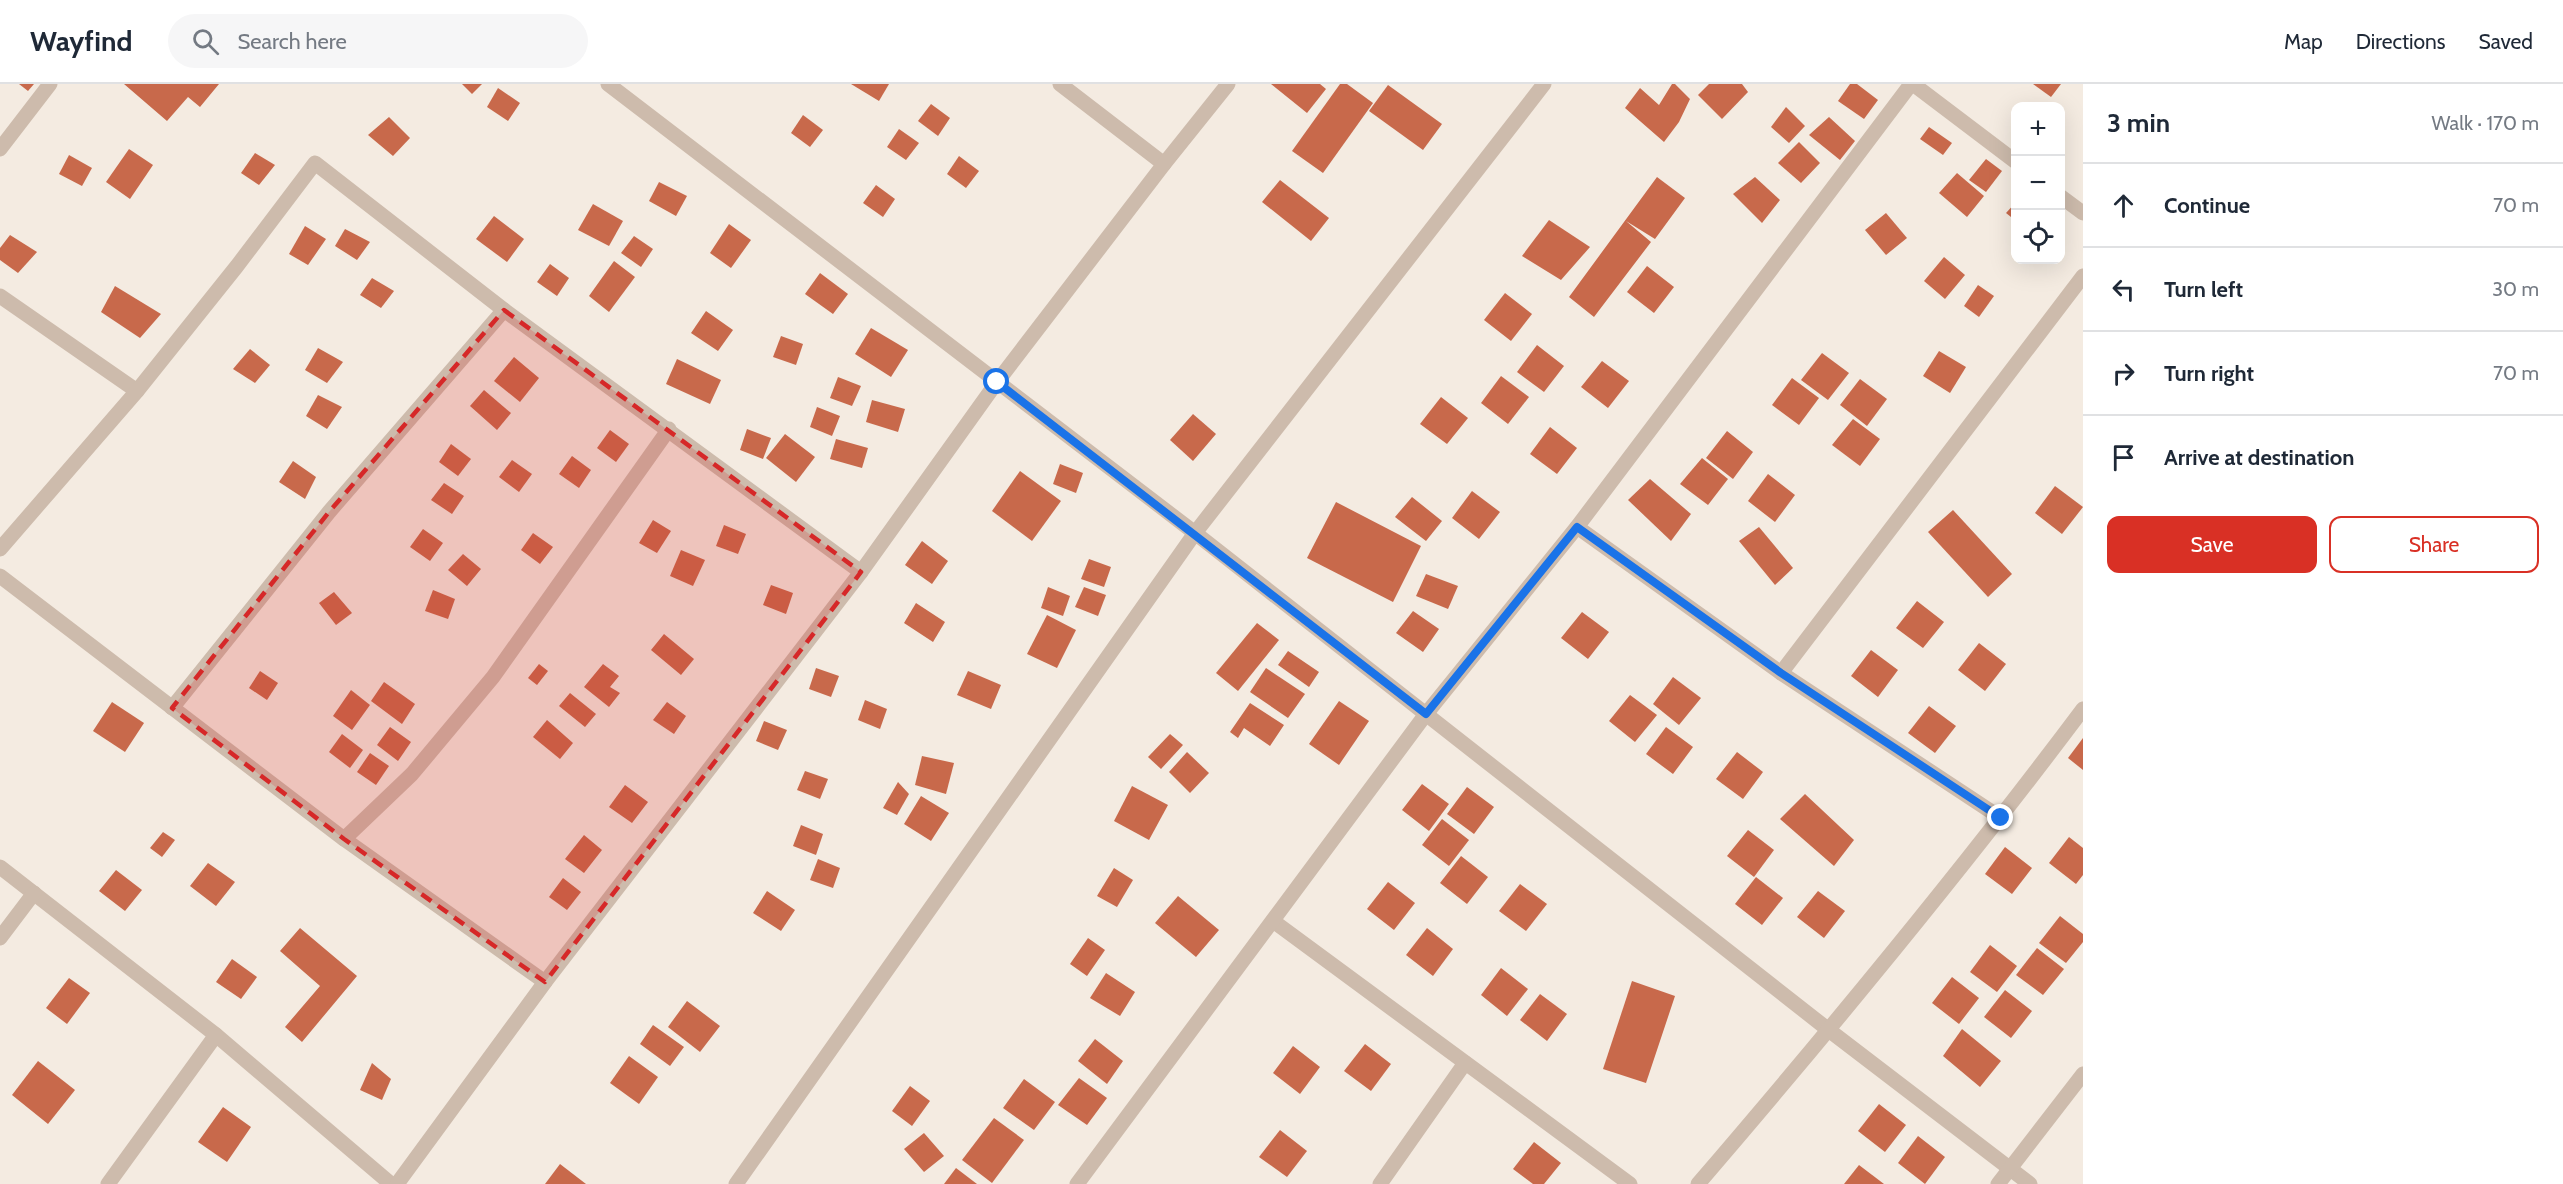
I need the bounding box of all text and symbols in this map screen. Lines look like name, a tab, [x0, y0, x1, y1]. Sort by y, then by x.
search box	[168, 14, 588, 68]
text: Wayfind	[30, 24, 132, 58]
icon: search	[189, 25, 222, 58]
text: Search here	[237, 28, 347, 55]
text: Map	[2284, 29, 2323, 54]
text: Directions	[2356, 29, 2445, 54]
text: Saved	[2478, 29, 2533, 54]
map controls	[2011, 102, 2065, 264]
button: +	[2011, 102, 2065, 156]
text: 3 min	[2107, 107, 2170, 139]
text: Walk · 170 m	[2431, 111, 2539, 135]
button: −	[2011, 156, 2065, 210]
icon: ahead	[2107, 189, 2140, 222]
text: Continue	[2164, 192, 2250, 219]
text: 70 m	[2493, 193, 2539, 217]
button: locate	[2011, 210, 2065, 264]
icon: left	[2107, 273, 2140, 306]
text: Turn left	[2164, 276, 2243, 303]
text: 30 m	[2492, 277, 2539, 301]
icon: right	[2107, 357, 2140, 390]
text: Turn right	[2164, 360, 2254, 387]
text: 70 m	[2493, 361, 2539, 385]
route start	[983, 368, 1009, 394]
icon: arrive	[2107, 441, 2140, 474]
text: Arrive at destination	[2164, 444, 2354, 471]
button: Save	[2107, 516, 2317, 573]
button: Share	[2329, 516, 2539, 573]
route end	[1987, 804, 2013, 830]

